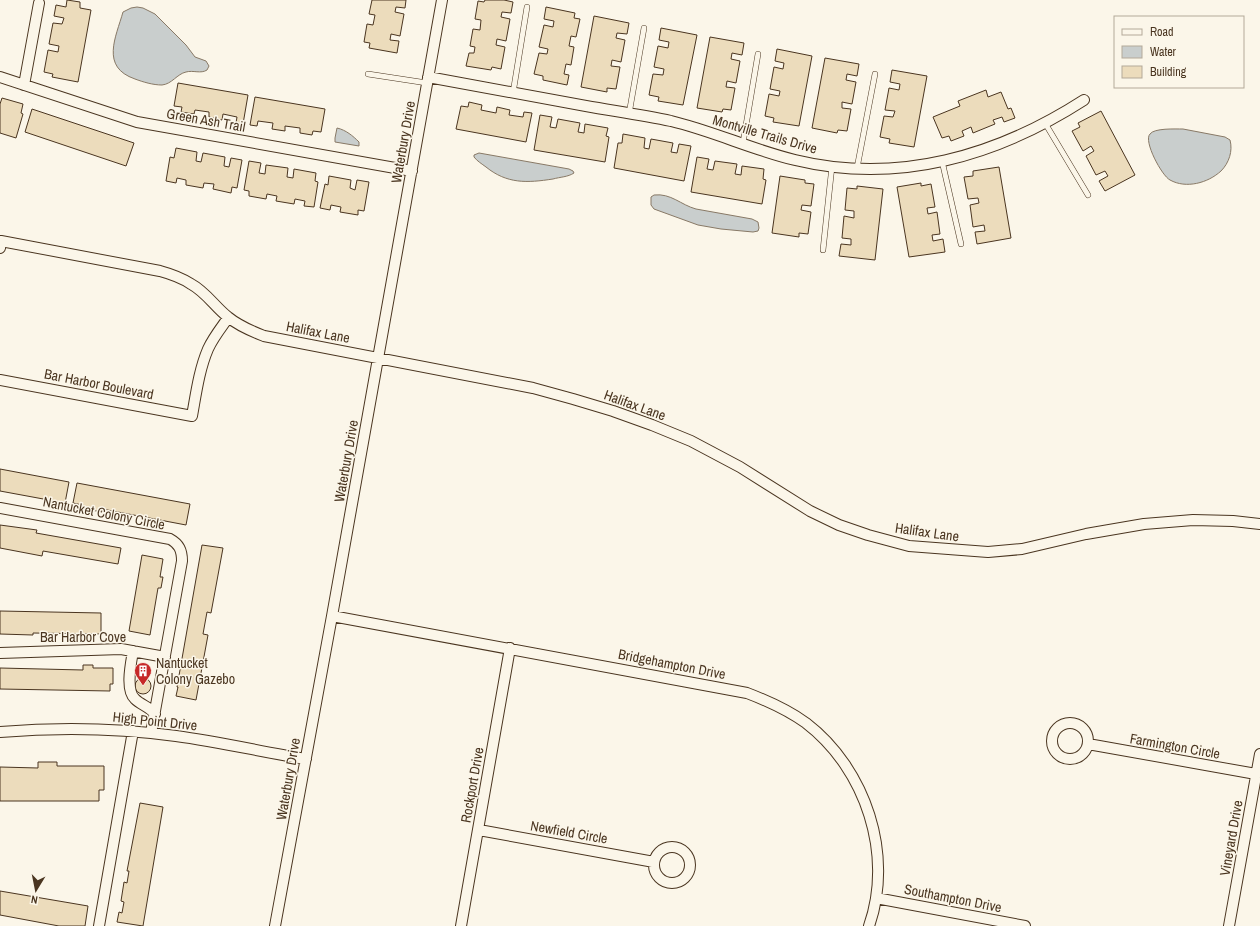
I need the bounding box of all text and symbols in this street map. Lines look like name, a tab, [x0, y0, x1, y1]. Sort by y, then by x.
legend	[1114, 16, 1244, 88]
text: Road	[1150, 24, 1174, 40]
text: Water	[1150, 44, 1177, 60]
text: Building	[1150, 64, 1187, 80]
street label: Waterbury Drive	[387, 99, 419, 185]
street label: Green Ash Trail	[165, 104, 247, 136]
street label: Montville Trails Drive	[711, 110, 819, 158]
street label: Halifax Lane	[285, 317, 351, 347]
street label: Bar Harbor Boulevard	[43, 365, 155, 403]
street label: Halifax Lane	[602, 386, 668, 424]
street label: Waterbury Drive	[330, 418, 362, 504]
street label: Nantucket Colony Circle	[42, 492, 166, 534]
street label: Halifax Lane	[894, 519, 960, 545]
street label: Bar Harbor Cove	[40, 628, 126, 646]
street label: Bridgehampton Drive	[617, 645, 727, 683]
place label: Nantucket Colony Gazebo	[156, 654, 235, 688]
building icon: Nantucket Colony Gazebo	[133, 661, 153, 686]
street label: High Point Drive	[112, 708, 198, 734]
street label: Farmington Circle	[1128, 729, 1222, 763]
street label: Waterbury Drive	[272, 736, 304, 822]
street label: Rockport Drive	[456, 746, 488, 824]
street label: Vineyard Drive	[1216, 799, 1246, 877]
street label: Newfield Circle	[529, 816, 609, 848]
north arrow	[16, 870, 56, 910]
street label: Southampton Drive	[903, 880, 1003, 916]
text: N	[30, 892, 39, 907]

